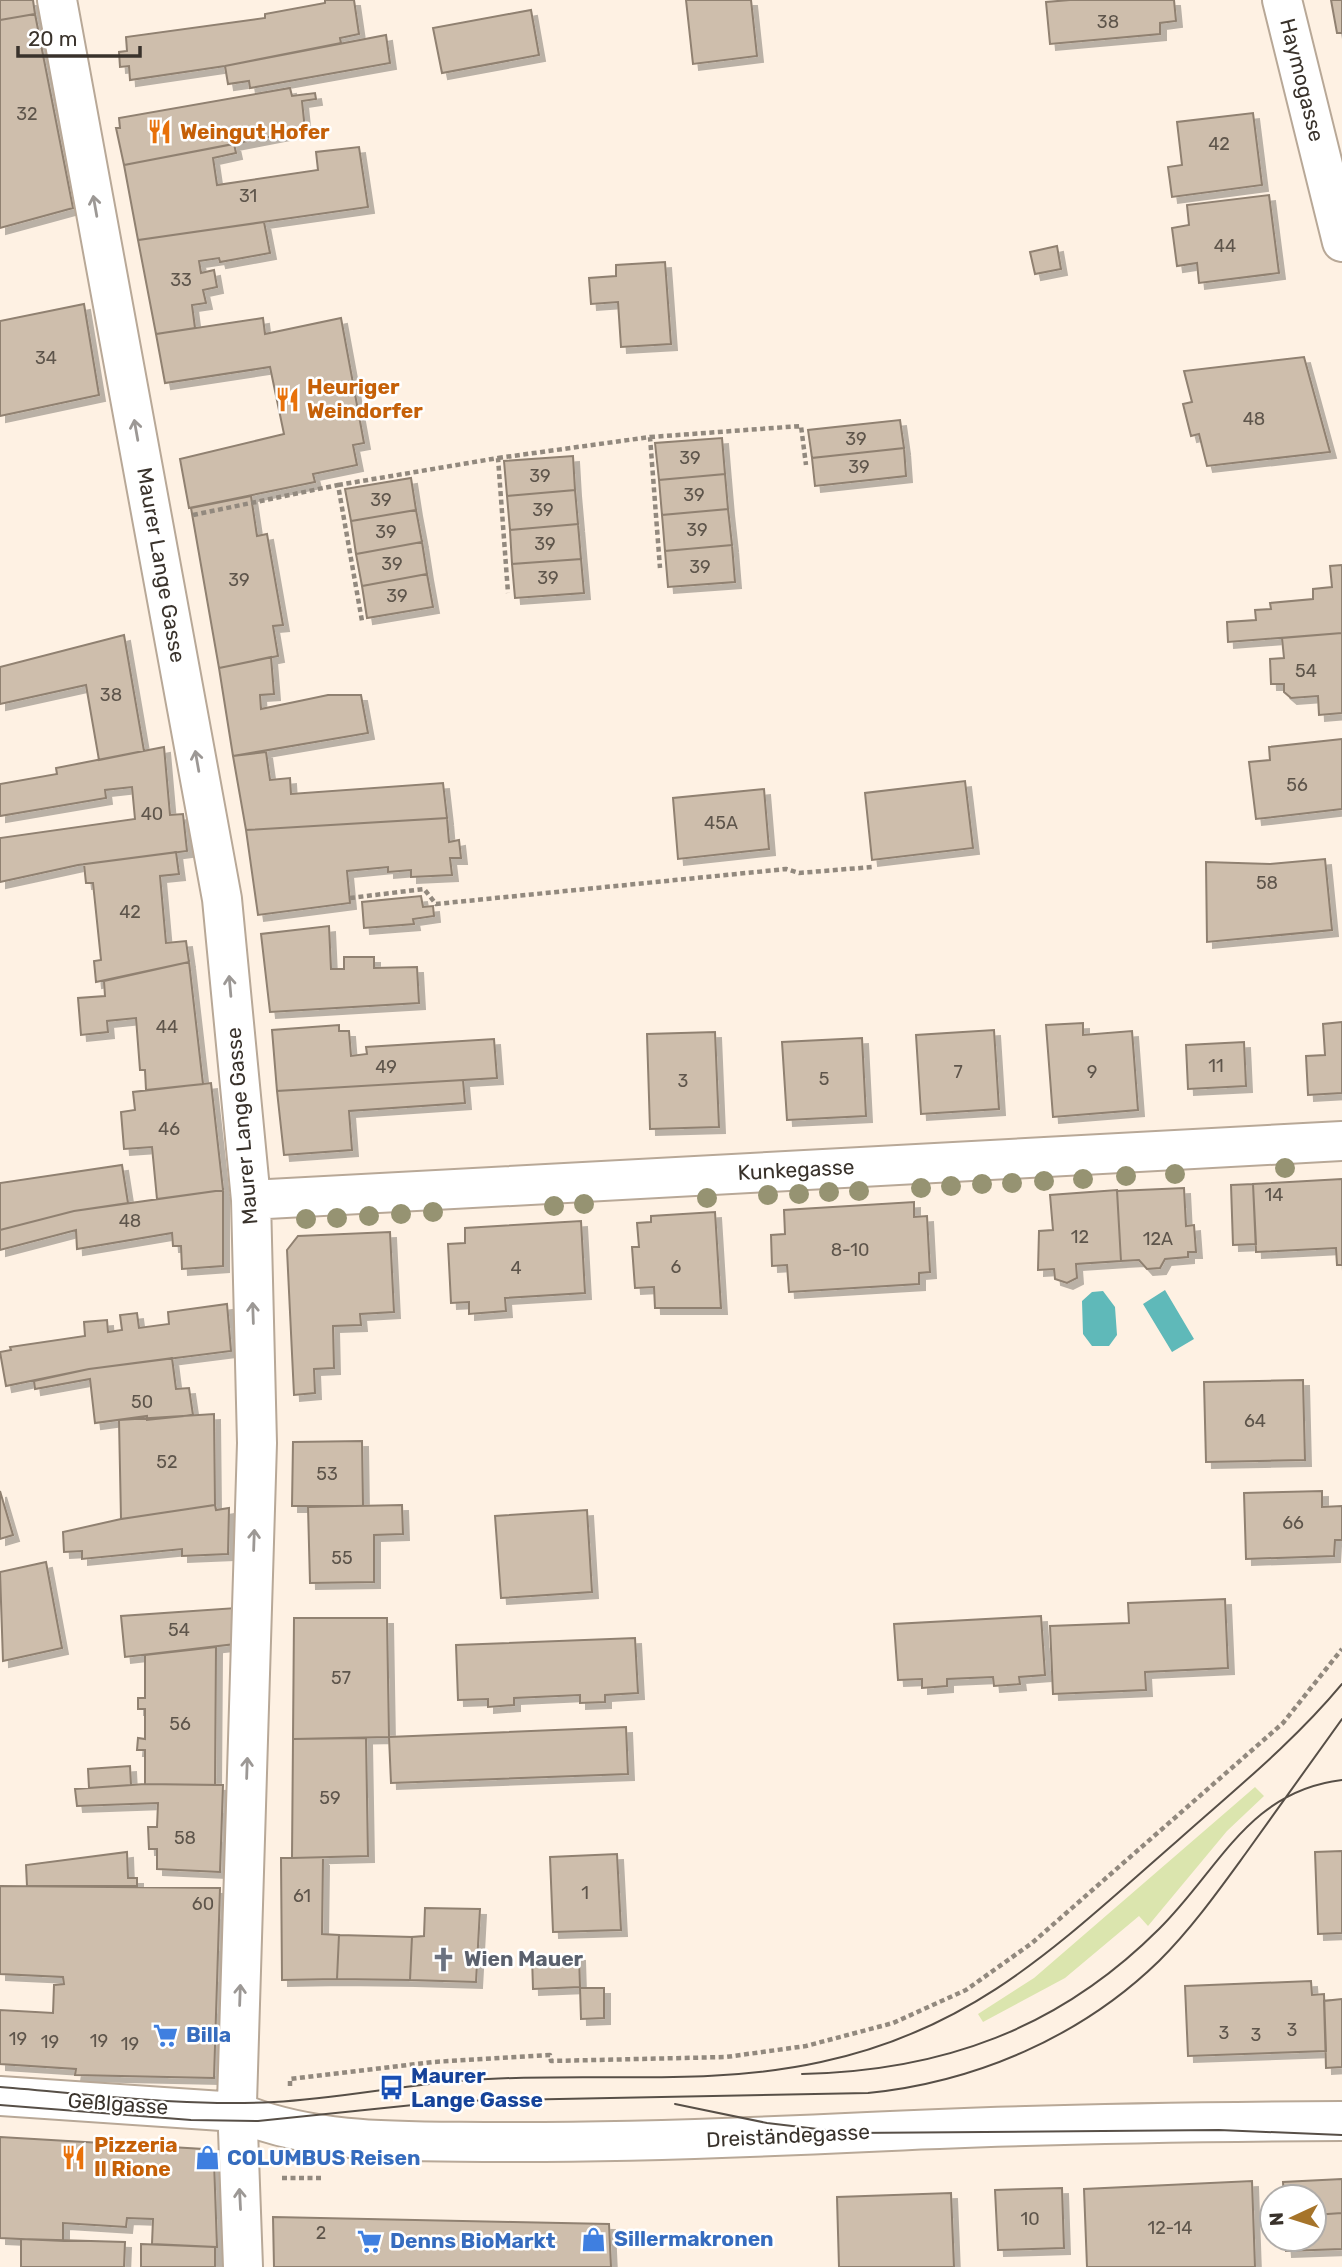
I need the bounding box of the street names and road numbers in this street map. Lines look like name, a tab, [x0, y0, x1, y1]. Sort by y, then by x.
street label: Haymogasse	[1275, 16, 1330, 144]
street label: Maurer Lange Gasse	[132, 465, 191, 664]
street label: Maurer Lange Gasse	[220, 1026, 263, 1226]
street label: Kunkegasse	[737, 1154, 855, 1185]
street label: Geßlgasse	[67, 2088, 169, 2119]
street label: Dreiständegasse	[705, 2119, 870, 2152]

